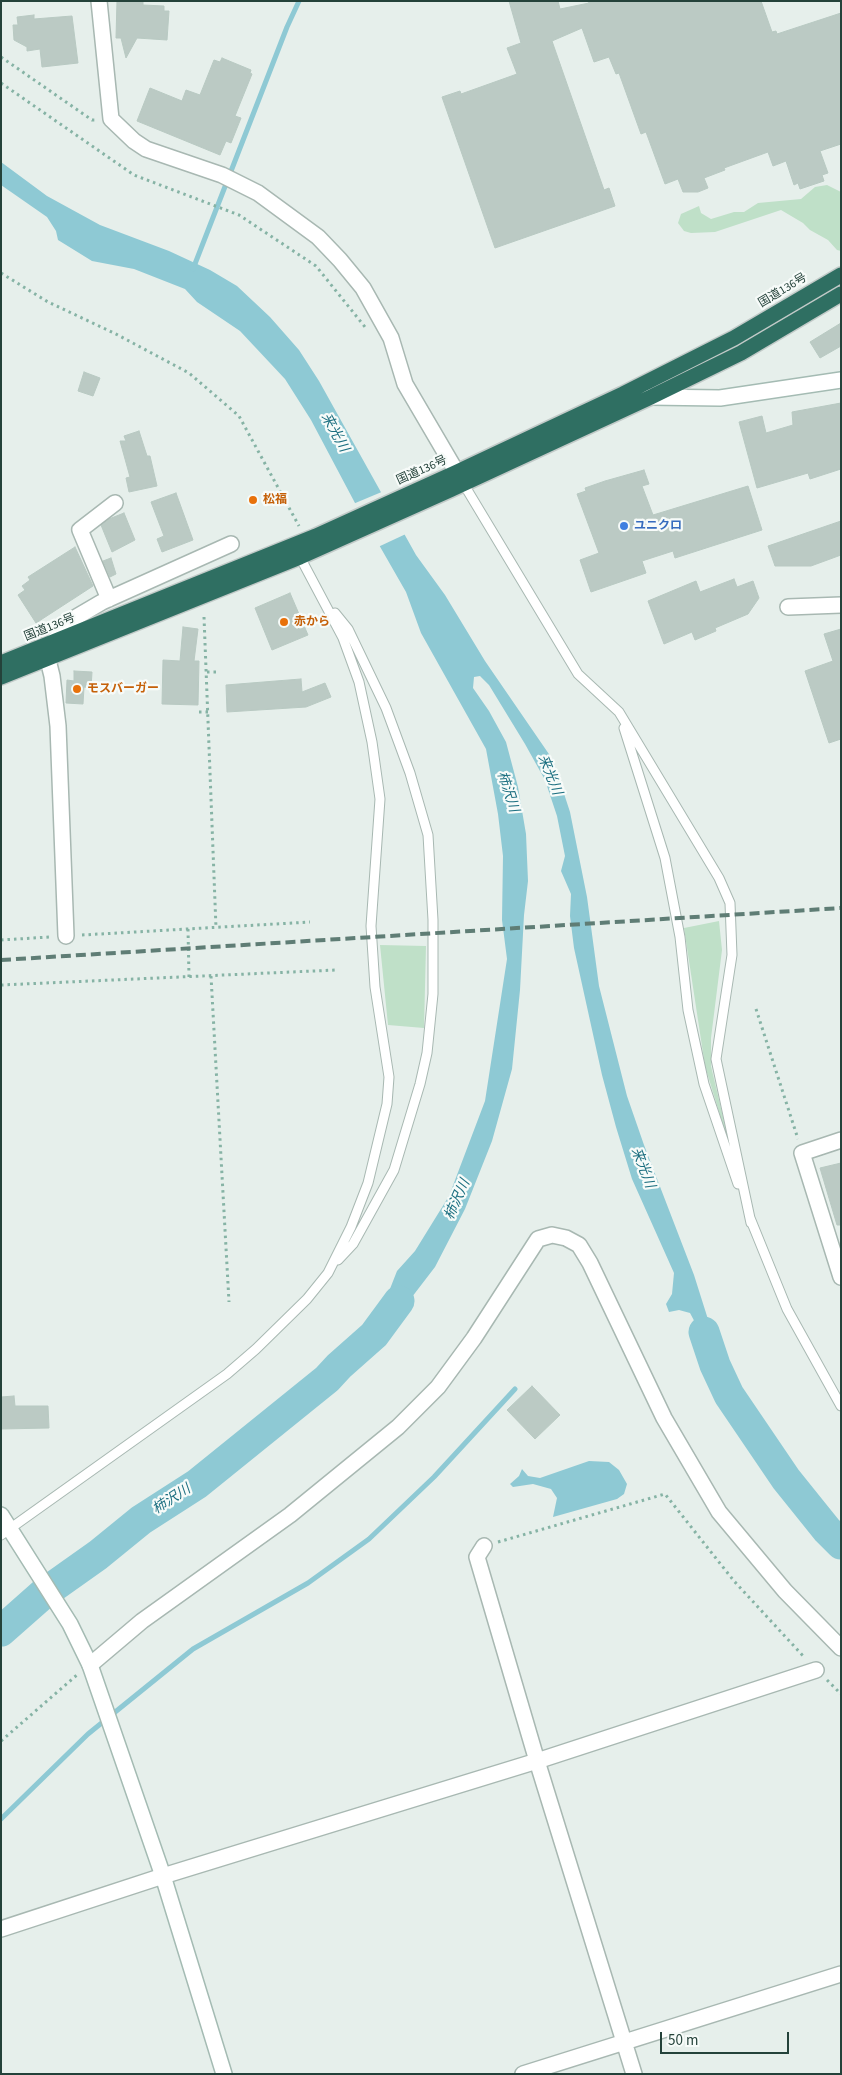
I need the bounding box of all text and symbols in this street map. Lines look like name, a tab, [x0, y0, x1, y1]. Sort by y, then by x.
street label: 国道136号	[756, 271, 810, 311]
water label: 来光川	[316, 411, 352, 455]
street label: 国道136号	[394, 453, 450, 489]
place label: 松福	[263, 493, 287, 507]
marker: 松福	[247, 494, 259, 506]
place label: ユニクロ	[634, 519, 682, 533]
marker: ユニクロ	[618, 520, 630, 532]
street label: 国道136号	[22, 611, 78, 645]
place label: 赤から	[294, 615, 330, 629]
marker: 赤から	[278, 616, 290, 628]
place label: モスバーガー	[87, 682, 159, 696]
marker: モスバーガー	[71, 683, 83, 695]
water label: 来光川	[533, 752, 565, 798]
water label: 柿沢川	[493, 769, 521, 815]
water label: 来光川	[627, 1145, 657, 1191]
water label: 柿沢川	[442, 1177, 474, 1223]
water label: 柿沢川	[150, 1482, 194, 1518]
scale bar	[662, 2022, 791, 2054]
text: 50 m	[668, 2030, 698, 2051]

